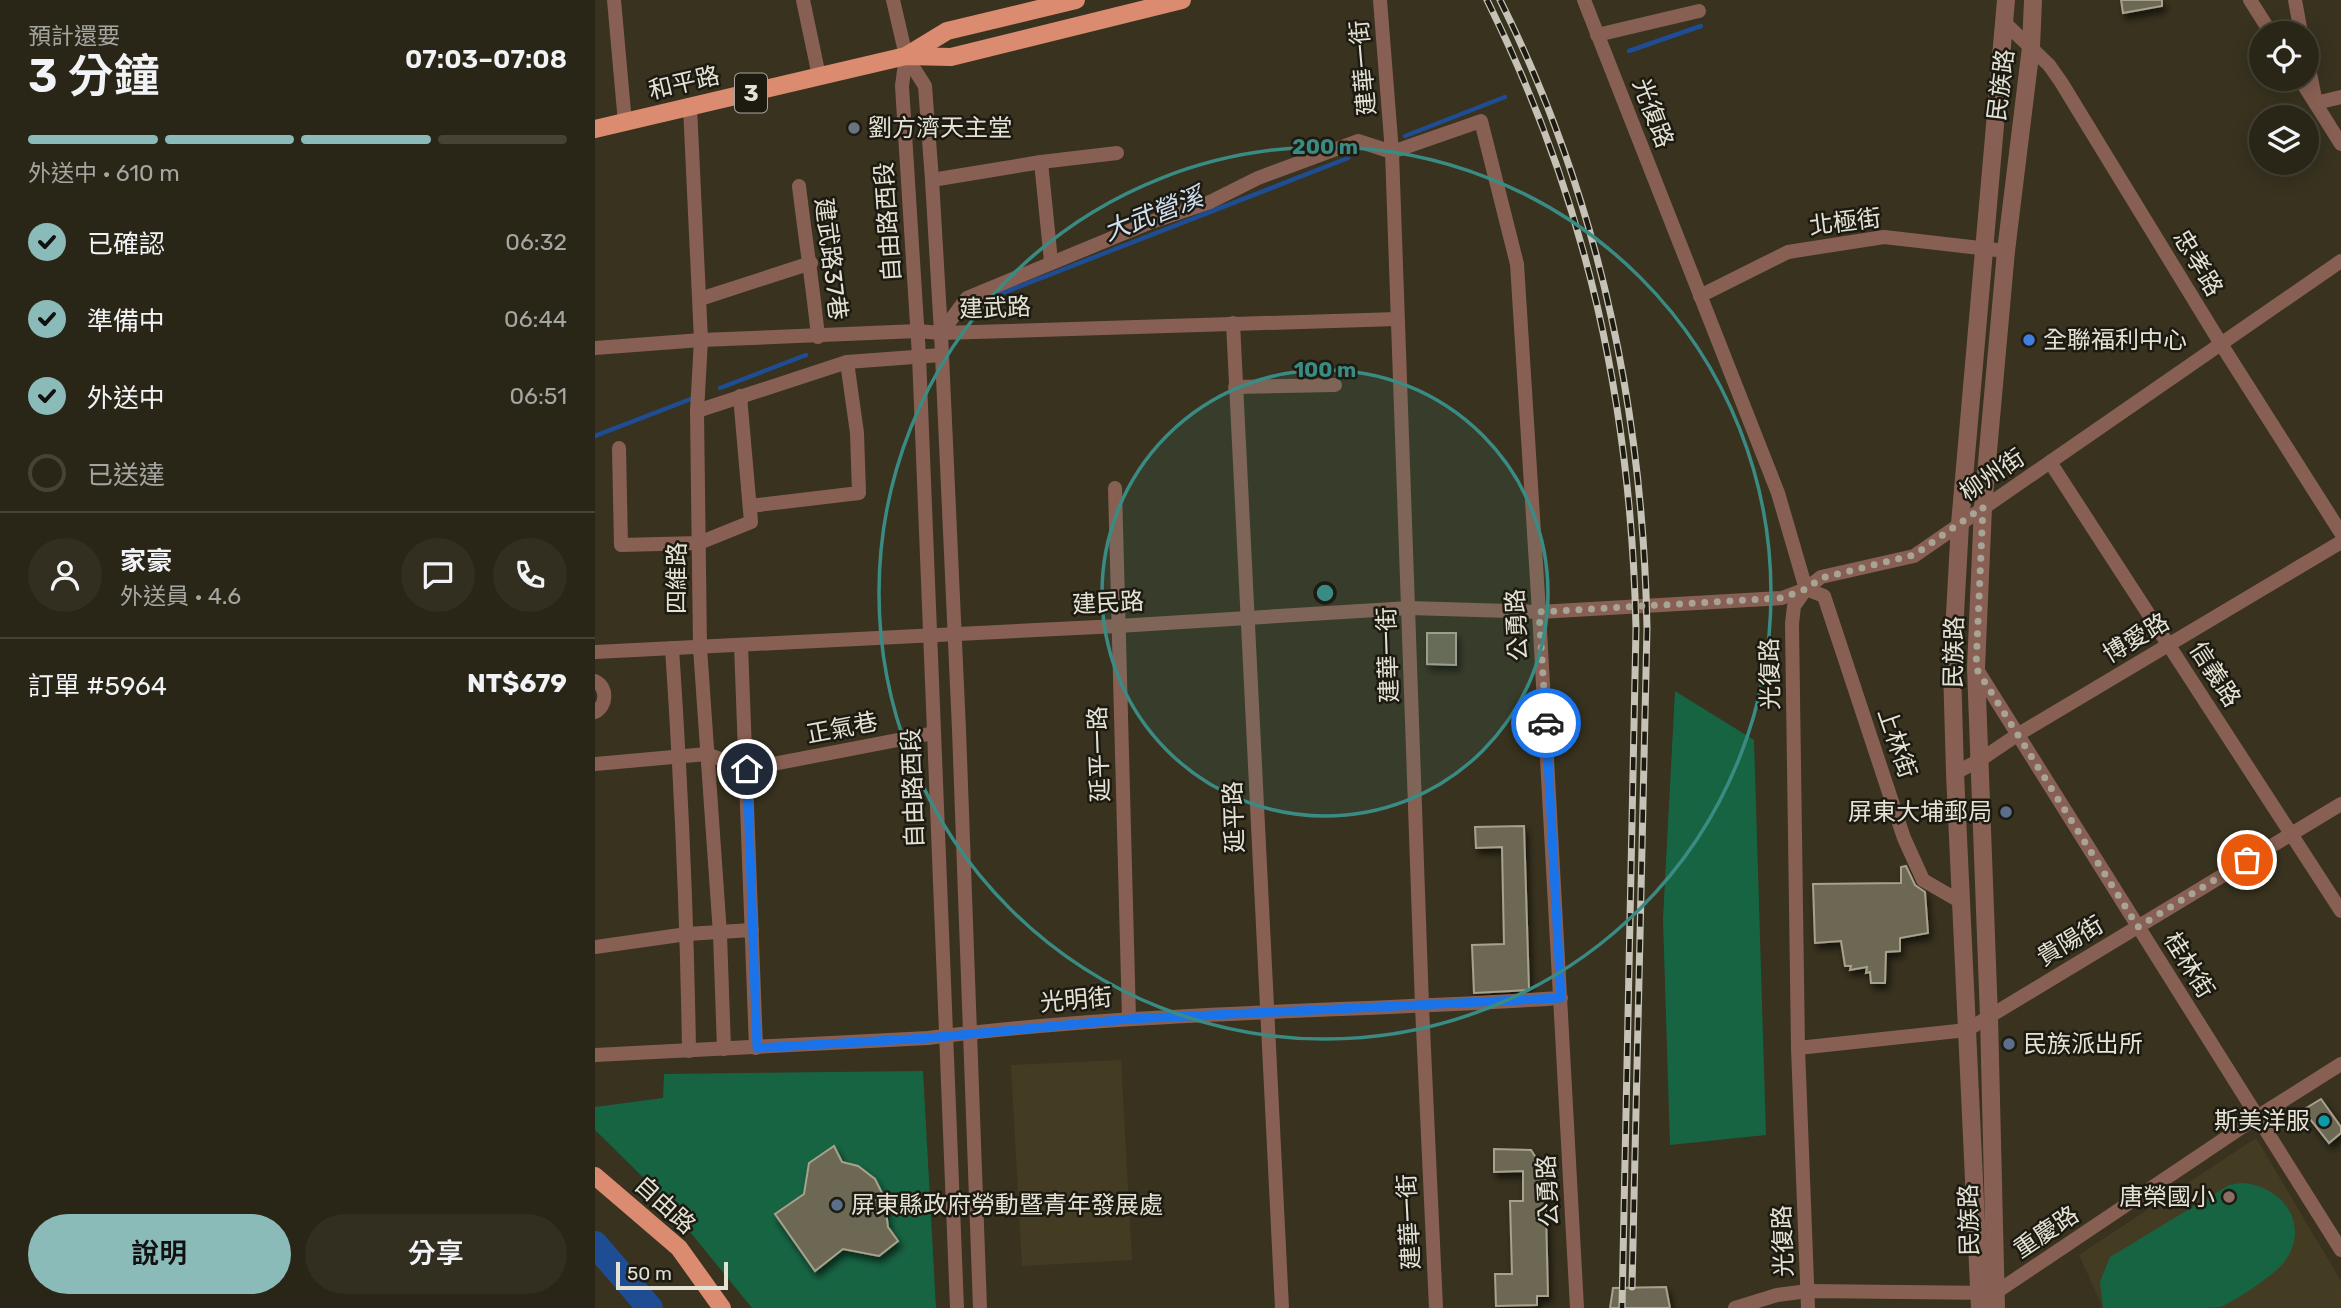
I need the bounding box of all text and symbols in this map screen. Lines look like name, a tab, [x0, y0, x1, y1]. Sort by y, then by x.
street label: 建華一街	[1345, 19, 1381, 117]
map controls	[2249, 21, 2319, 175]
button: locate	[2249, 21, 2319, 91]
text: 預計還要	[28, 22, 120, 50]
text: 07:03–07:08	[405, 44, 567, 75]
street label: 民族路	[1983, 48, 2019, 122]
text: 3 分鐘	[28, 49, 160, 104]
street label: 和平路	[646, 61, 722, 105]
road number: 3	[735, 74, 767, 113]
street label: 光復路	[1627, 74, 1679, 152]
button: layers	[2249, 105, 2319, 175]
place label: 劉方濟天主堂	[868, 114, 1012, 142]
marker: 劉方濟天主堂	[846, 120, 862, 136]
text: 200 m	[1292, 134, 1358, 159]
text: 外送中 · 610 m	[28, 159, 180, 187]
street label: 自由路西段	[870, 161, 906, 283]
water label: 大武營溪	[1099, 180, 1211, 248]
street label: 建武路37巷	[810, 196, 852, 322]
street label: 北極街	[1808, 204, 1882, 240]
icon: check	[28, 223, 66, 261]
street label: 忠孝路	[2167, 225, 2229, 301]
text: 06:32	[505, 228, 567, 256]
text: 已確認	[87, 229, 165, 260]
street label: 建武路	[959, 293, 1031, 323]
icon: check	[28, 300, 66, 338]
text: 06:44	[504, 305, 567, 333]
text: 準備中	[87, 306, 165, 337]
place label: 全聯福利中心	[2043, 326, 2187, 354]
marker: 全聯福利中心	[2021, 332, 2037, 348]
text: 100 m	[1294, 357, 1356, 382]
icon: check	[28, 377, 66, 415]
text: 06:51	[509, 382, 567, 410]
text: 外送中	[87, 383, 165, 414]
street label: 柳州街	[1954, 443, 2030, 507]
text: 已送達	[87, 460, 165, 491]
button: person	[28, 538, 102, 612]
button: chat	[401, 538, 475, 612]
button: phone	[493, 538, 567, 612]
street label: 四維路	[663, 542, 691, 614]
text: 家豪	[120, 546, 172, 577]
centre of rings	[1313, 581, 1337, 605]
text: 外送員 · 4.6	[120, 582, 241, 610]
street label: 建民路	[1071, 587, 1145, 619]
street label: 公勇路	[1501, 588, 1533, 662]
street label: 建華一街	[1372, 607, 1404, 703]
street label: 博愛路	[2098, 607, 2174, 669]
street label: 民族路	[1939, 616, 1969, 688]
street label: 信義路	[2184, 636, 2246, 712]
street label: 光復路	[1755, 638, 1785, 710]
text: NT$679	[467, 668, 567, 699]
text: 訂單 #5964	[28, 671, 167, 702]
courier	[1511, 688, 1581, 758]
icon: car	[1527, 704, 1565, 742]
street label: 上林街	[1872, 704, 1922, 782]
street label: 延平一路	[1083, 706, 1115, 802]
street label: 正氣巷	[804, 707, 880, 749]
street label: 自由路西段	[897, 728, 929, 848]
pin	[717, 739, 777, 799]
icon: home	[728, 750, 766, 788]
street label: 延平路	[1219, 781, 1249, 853]
place label: 屏東大埔郵局	[1848, 798, 1992, 826]
marker: 屏東大埔郵局	[1998, 804, 2014, 820]
pin	[2217, 830, 2277, 890]
icon: bag	[2228, 841, 2266, 879]
street label: 貴陽街	[2032, 910, 2108, 972]
street label: 桂林街	[2158, 927, 2220, 1003]
street label: 光明街	[1039, 983, 1113, 1017]
place label: 民族派出所	[2023, 1030, 2143, 1058]
marker: 民族派出所	[2001, 1036, 2017, 1052]
place label: 斯美洋服	[2214, 1107, 2310, 1135]
marker: 斯美洋服	[2316, 1113, 2332, 1129]
street label: 公勇路	[1532, 1154, 1564, 1228]
street label: 自由路	[629, 1171, 701, 1239]
street label: 建華一街	[1393, 1173, 1425, 1271]
place label: 唐榮國小	[2119, 1183, 2215, 1211]
street label: 民族路	[1954, 1184, 1984, 1256]
marker: 唐榮國小	[2221, 1189, 2237, 1205]
place label: 屏東縣政府勞動暨青年發展處	[851, 1191, 1163, 1219]
marker: 屏東縣政府勞動暨青年發展處	[829, 1197, 845, 1213]
street label: 重慶路	[2008, 1200, 2084, 1264]
street label: 光復路	[1768, 1205, 1798, 1277]
button: 說明	[28, 1214, 291, 1294]
button: 分享	[305, 1214, 567, 1294]
scale bar	[616, 1259, 728, 1291]
text: 50 m	[627, 1262, 672, 1285]

